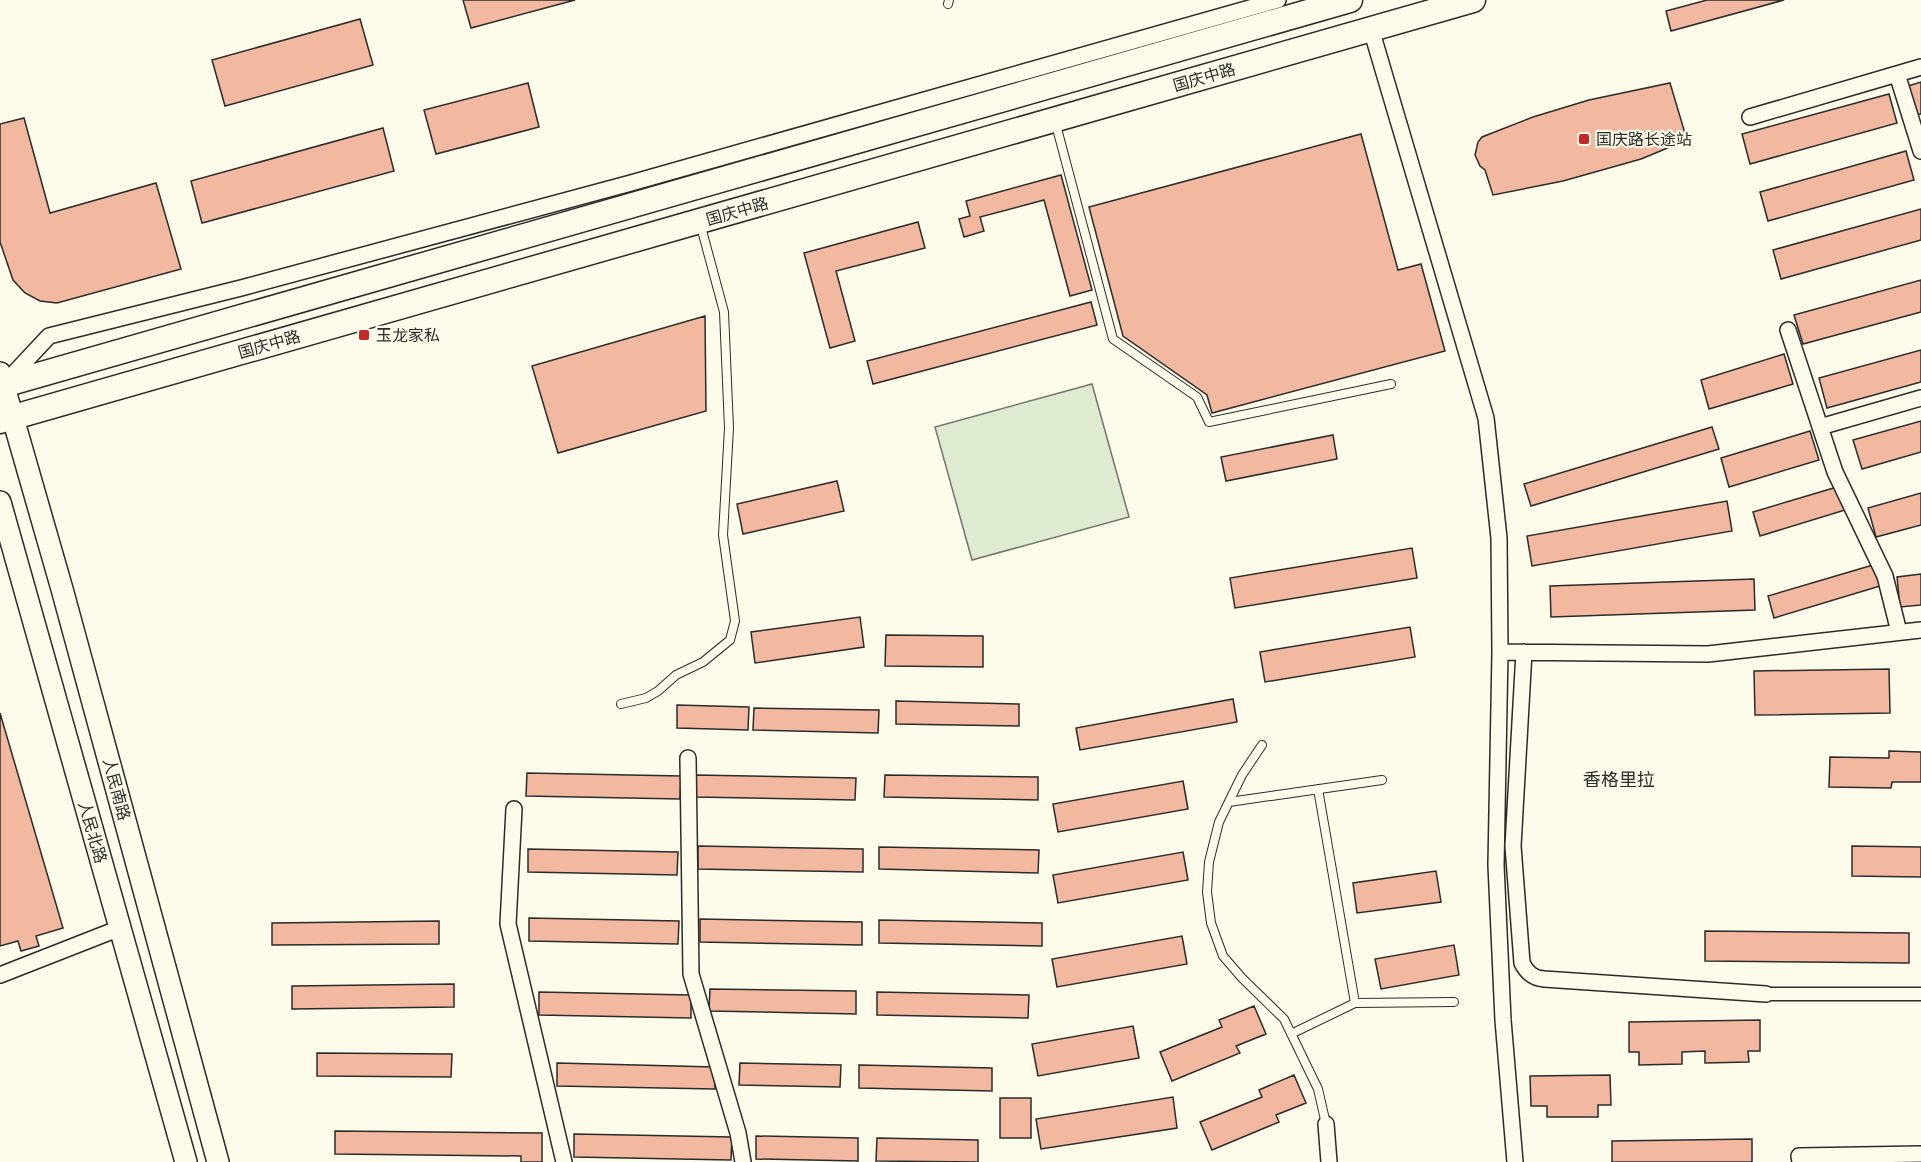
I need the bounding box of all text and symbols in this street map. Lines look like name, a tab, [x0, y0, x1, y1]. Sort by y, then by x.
street label: 国庆中路	[1170, 59, 1237, 94]
place label: 国庆路长途站	[1596, 129, 1692, 148]
marker: 国庆路长途站	[1577, 132, 1591, 146]
street label: 国庆中路	[703, 193, 770, 228]
place label: 玉龙家私	[376, 325, 440, 344]
street label: 国庆中路	[235, 326, 302, 361]
marker: 玉龙家私	[357, 328, 371, 342]
street label: 人民南路	[100, 755, 135, 822]
district label: 香格里拉	[1583, 768, 1655, 790]
street label: 人民北路	[76, 798, 111, 865]

